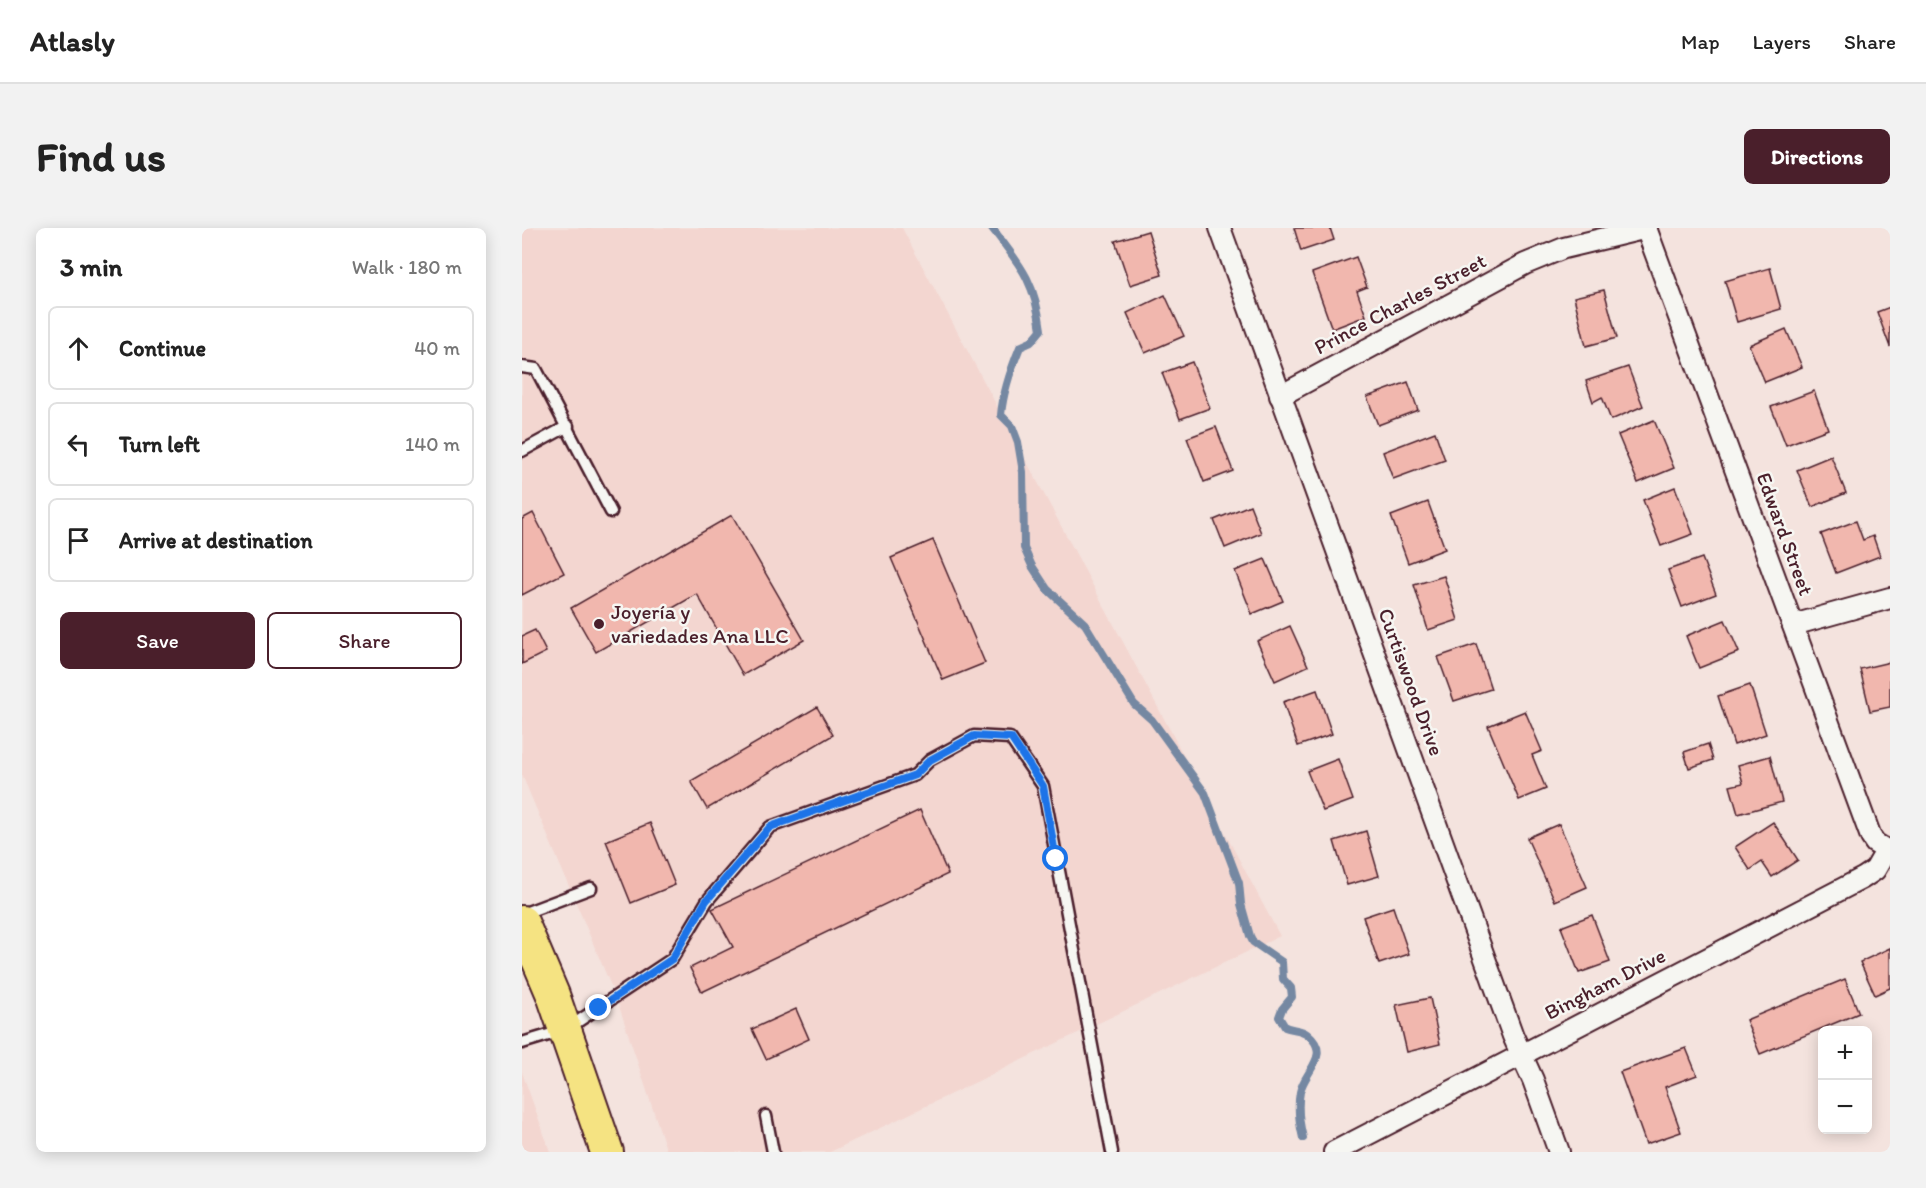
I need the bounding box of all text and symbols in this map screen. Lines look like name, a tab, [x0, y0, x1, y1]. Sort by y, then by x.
text: Atlasly	[30, 24, 115, 58]
text: Map	[1681, 29, 1720, 54]
text: Layers	[1753, 29, 1811, 54]
text: Share	[1844, 29, 1896, 54]
button: Directions	[1744, 129, 1890, 184]
text: Find us	[36, 131, 166, 182]
street label: Prince Charles Street	[1310, 248, 1490, 359]
text: 3 min	[60, 251, 122, 283]
text: Walk · 180 m	[352, 255, 462, 279]
icon: ahead	[62, 332, 95, 365]
text: Continue	[119, 335, 206, 362]
text: 40 m	[414, 336, 460, 360]
icon: left	[62, 428, 95, 461]
text: Turn left	[119, 431, 200, 458]
text: 140 m	[405, 432, 460, 456]
street label: Edward Street	[1752, 469, 1819, 599]
icon: arrive	[62, 524, 95, 557]
text: Arrive at destination	[119, 527, 313, 554]
place label: Joyería y variedades Ana LLC	[611, 599, 789, 648]
street label: Curtiswood Drive	[1373, 605, 1450, 759]
button: Save	[60, 612, 255, 669]
button: Share	[267, 612, 462, 669]
marker: Joyería y variedades Ana LLC	[592, 617, 606, 631]
route start	[1042, 845, 1068, 871]
street label: Bingham Drive	[1540, 942, 1669, 1025]
route end	[585, 994, 611, 1020]
map controls	[1818, 1026, 1872, 1134]
button: +	[1818, 1026, 1872, 1080]
button: −	[1818, 1080, 1872, 1134]

